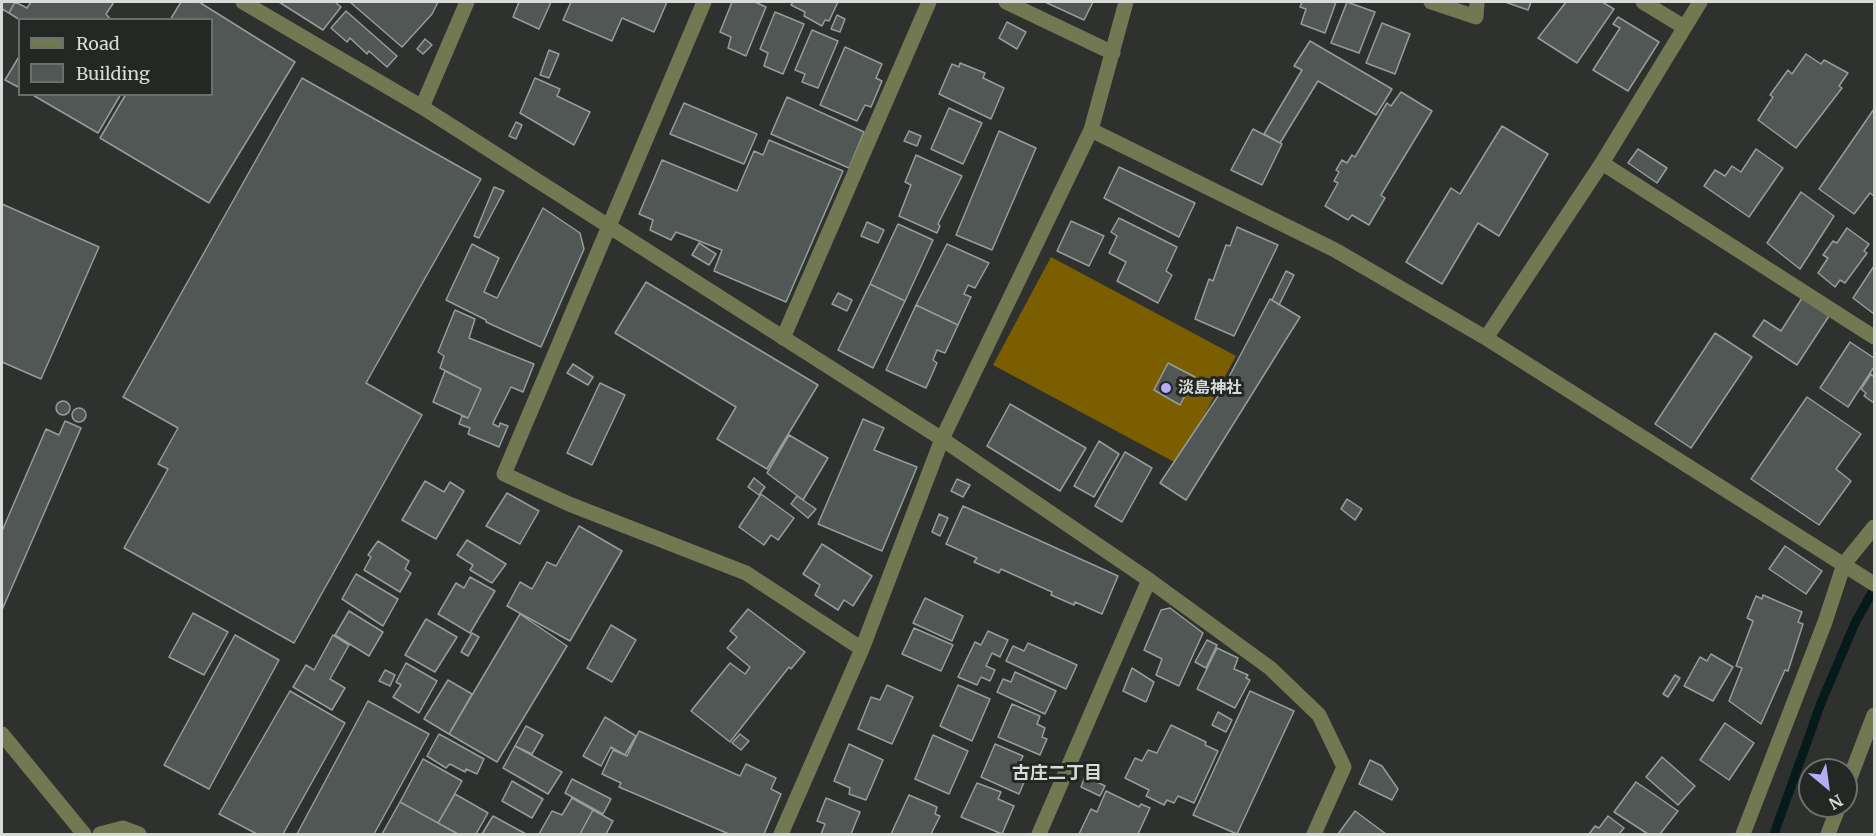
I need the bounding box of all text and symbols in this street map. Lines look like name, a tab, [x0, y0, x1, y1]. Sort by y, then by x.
legend	[18, 18, 213, 96]
text: Road	[76, 32, 120, 55]
text: Building	[76, 62, 150, 85]
place label: 淡島神社	[1178, 378, 1242, 398]
marker: 淡島神社	[1159, 381, 1173, 395]
north arrow	[1798, 758, 1858, 818]
district label: 古庄二丁目	[1012, 763, 1102, 785]
text: N	[1825, 790, 1846, 814]

